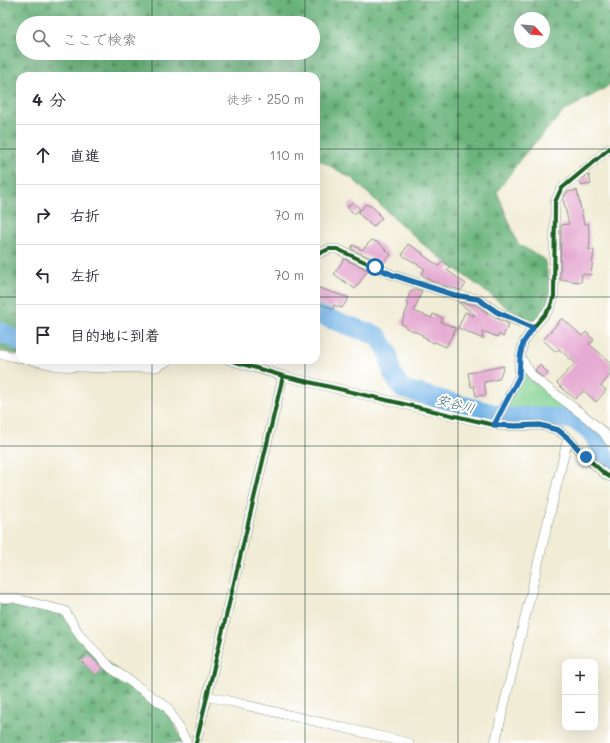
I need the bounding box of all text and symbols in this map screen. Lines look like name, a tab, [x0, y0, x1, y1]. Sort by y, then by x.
north arrow	[514, 12, 550, 48]
search box	[16, 16, 320, 60]
icon: search	[30, 27, 52, 49]
text: ここで検索	[62, 29, 137, 49]
text: 4 分	[32, 88, 66, 110]
text: 徒歩 · 250 m	[227, 90, 304, 107]
icon: ahead	[32, 144, 54, 166]
text: 直進	[70, 145, 100, 165]
text: 110 m	[270, 146, 304, 163]
icon: right	[32, 204, 54, 226]
text: 右折	[70, 205, 100, 225]
text: 70 m	[274, 206, 304, 223]
route start	[366, 258, 384, 276]
icon: left	[32, 264, 54, 286]
text: 左折	[70, 265, 100, 285]
text: 70 m	[274, 266, 304, 283]
icon: arrive	[32, 324, 54, 346]
text: 目的地に到着	[70, 325, 160, 345]
water label: 安谷川	[435, 390, 477, 416]
route end	[577, 448, 595, 466]
map controls	[562, 659, 598, 731]
button: +	[562, 659, 598, 695]
button: −	[562, 695, 598, 731]

